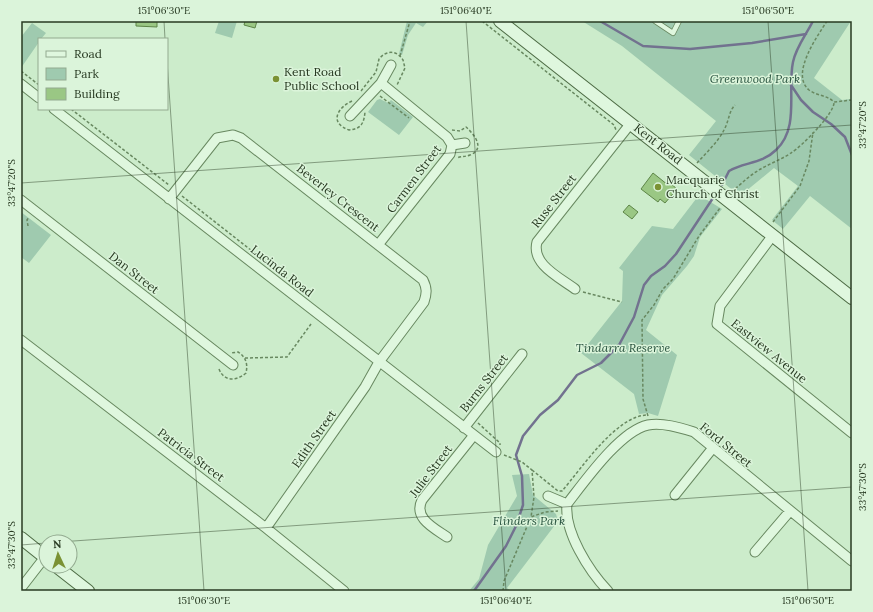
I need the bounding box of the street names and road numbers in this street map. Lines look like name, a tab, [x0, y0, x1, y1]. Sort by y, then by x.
street label: Kent Road	[631, 120, 686, 167]
street label: Carmen Street	[383, 141, 444, 216]
street label: Beverley Crescent	[294, 161, 383, 235]
street label: Ruse Street	[528, 171, 579, 231]
street label: Lucinda Road	[248, 241, 317, 300]
street label: Dan Street	[106, 248, 163, 297]
street label: Eastview Avenue	[728, 315, 811, 386]
street label: Burns Street	[456, 350, 511, 415]
street label: Edith Street	[288, 407, 339, 471]
street label: Ford Street	[697, 419, 756, 470]
street label: Patricia Street	[155, 425, 228, 485]
street label: Julie Street	[405, 441, 455, 501]

